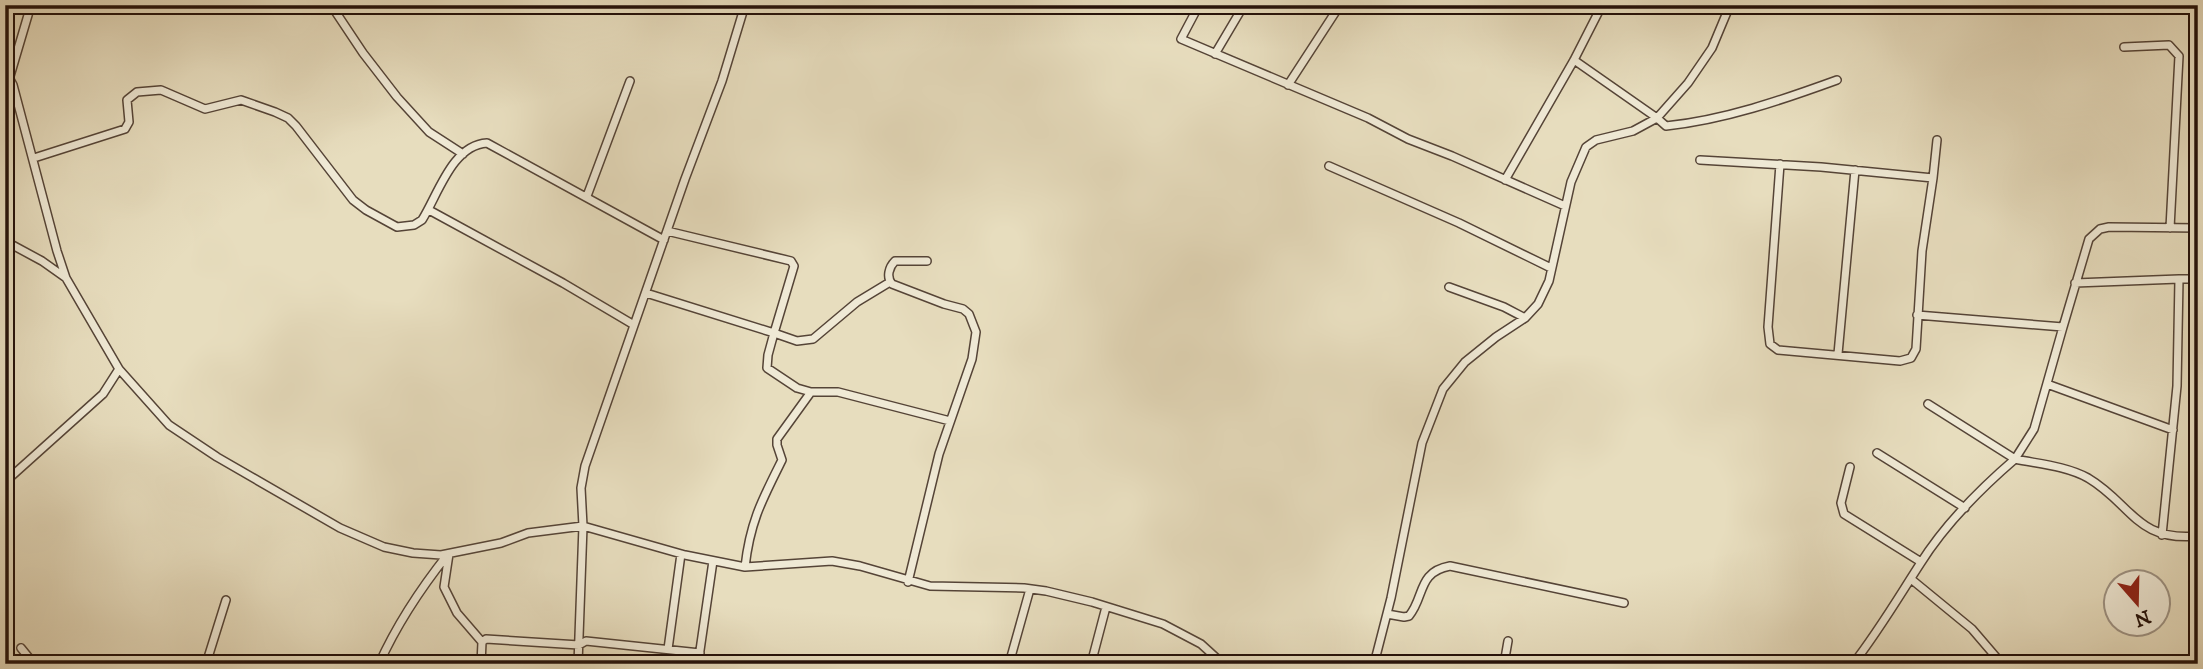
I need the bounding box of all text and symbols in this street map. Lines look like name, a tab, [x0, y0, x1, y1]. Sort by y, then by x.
north arrow	[2102, 568, 2172, 638]
text: N	[2131, 604, 2154, 631]

